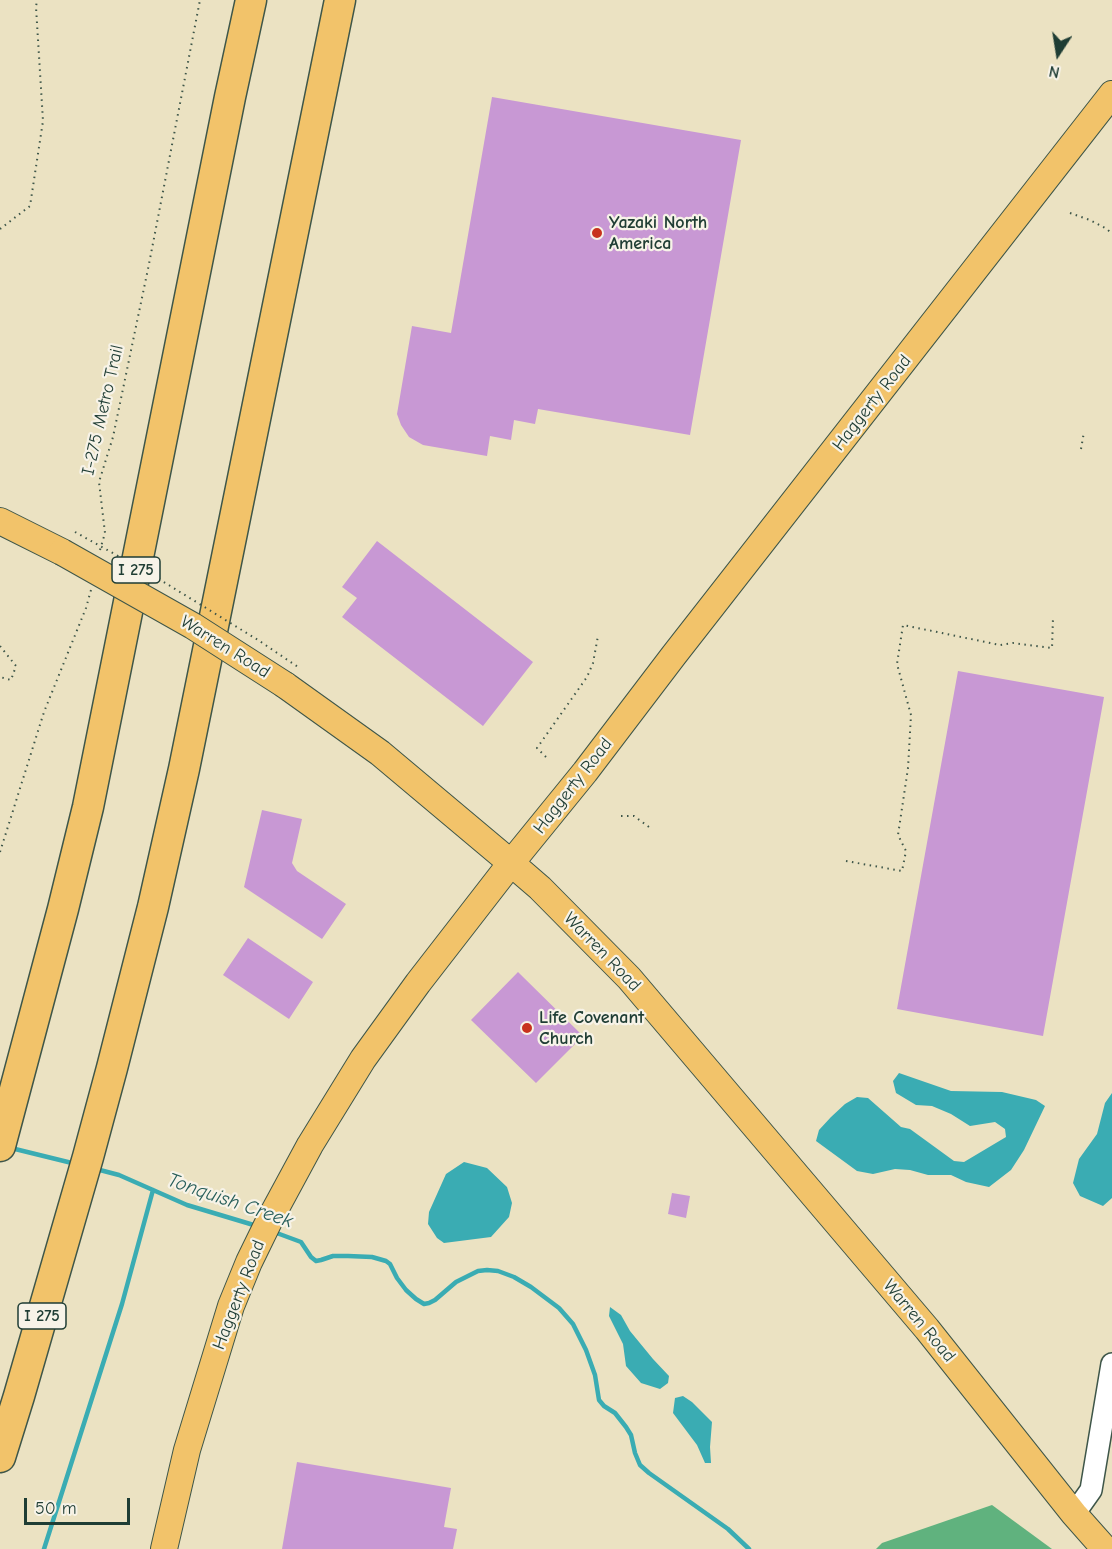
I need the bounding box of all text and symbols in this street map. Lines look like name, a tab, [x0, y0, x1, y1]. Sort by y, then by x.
north arrow	[1028, 24, 1088, 84]
text: N	[1047, 62, 1061, 81]
place label: Yazaki North America	[609, 212, 707, 254]
marker: Yazaki North America	[590, 226, 604, 240]
street label: I-275 Metro Trail	[78, 343, 128, 477]
street label: Haggerty Road	[828, 351, 916, 455]
road number: I 275	[112, 557, 160, 583]
street label: Warren Road	[176, 611, 274, 683]
street label: Haggerty Road	[529, 734, 617, 838]
street label: Warren Road	[559, 908, 645, 996]
place label: Life Covenant Church	[539, 1007, 644, 1050]
marker: Life Covenant Church	[520, 1021, 534, 1035]
water label: Tonquish Creek	[164, 1168, 296, 1234]
street label: Haggerty Road	[208, 1237, 270, 1353]
street label: Warren Road	[878, 1275, 960, 1367]
road number: I 275	[18, 1303, 66, 1329]
scale bar	[27, 1486, 134, 1524]
text: 50 m	[35, 1498, 77, 1519]

